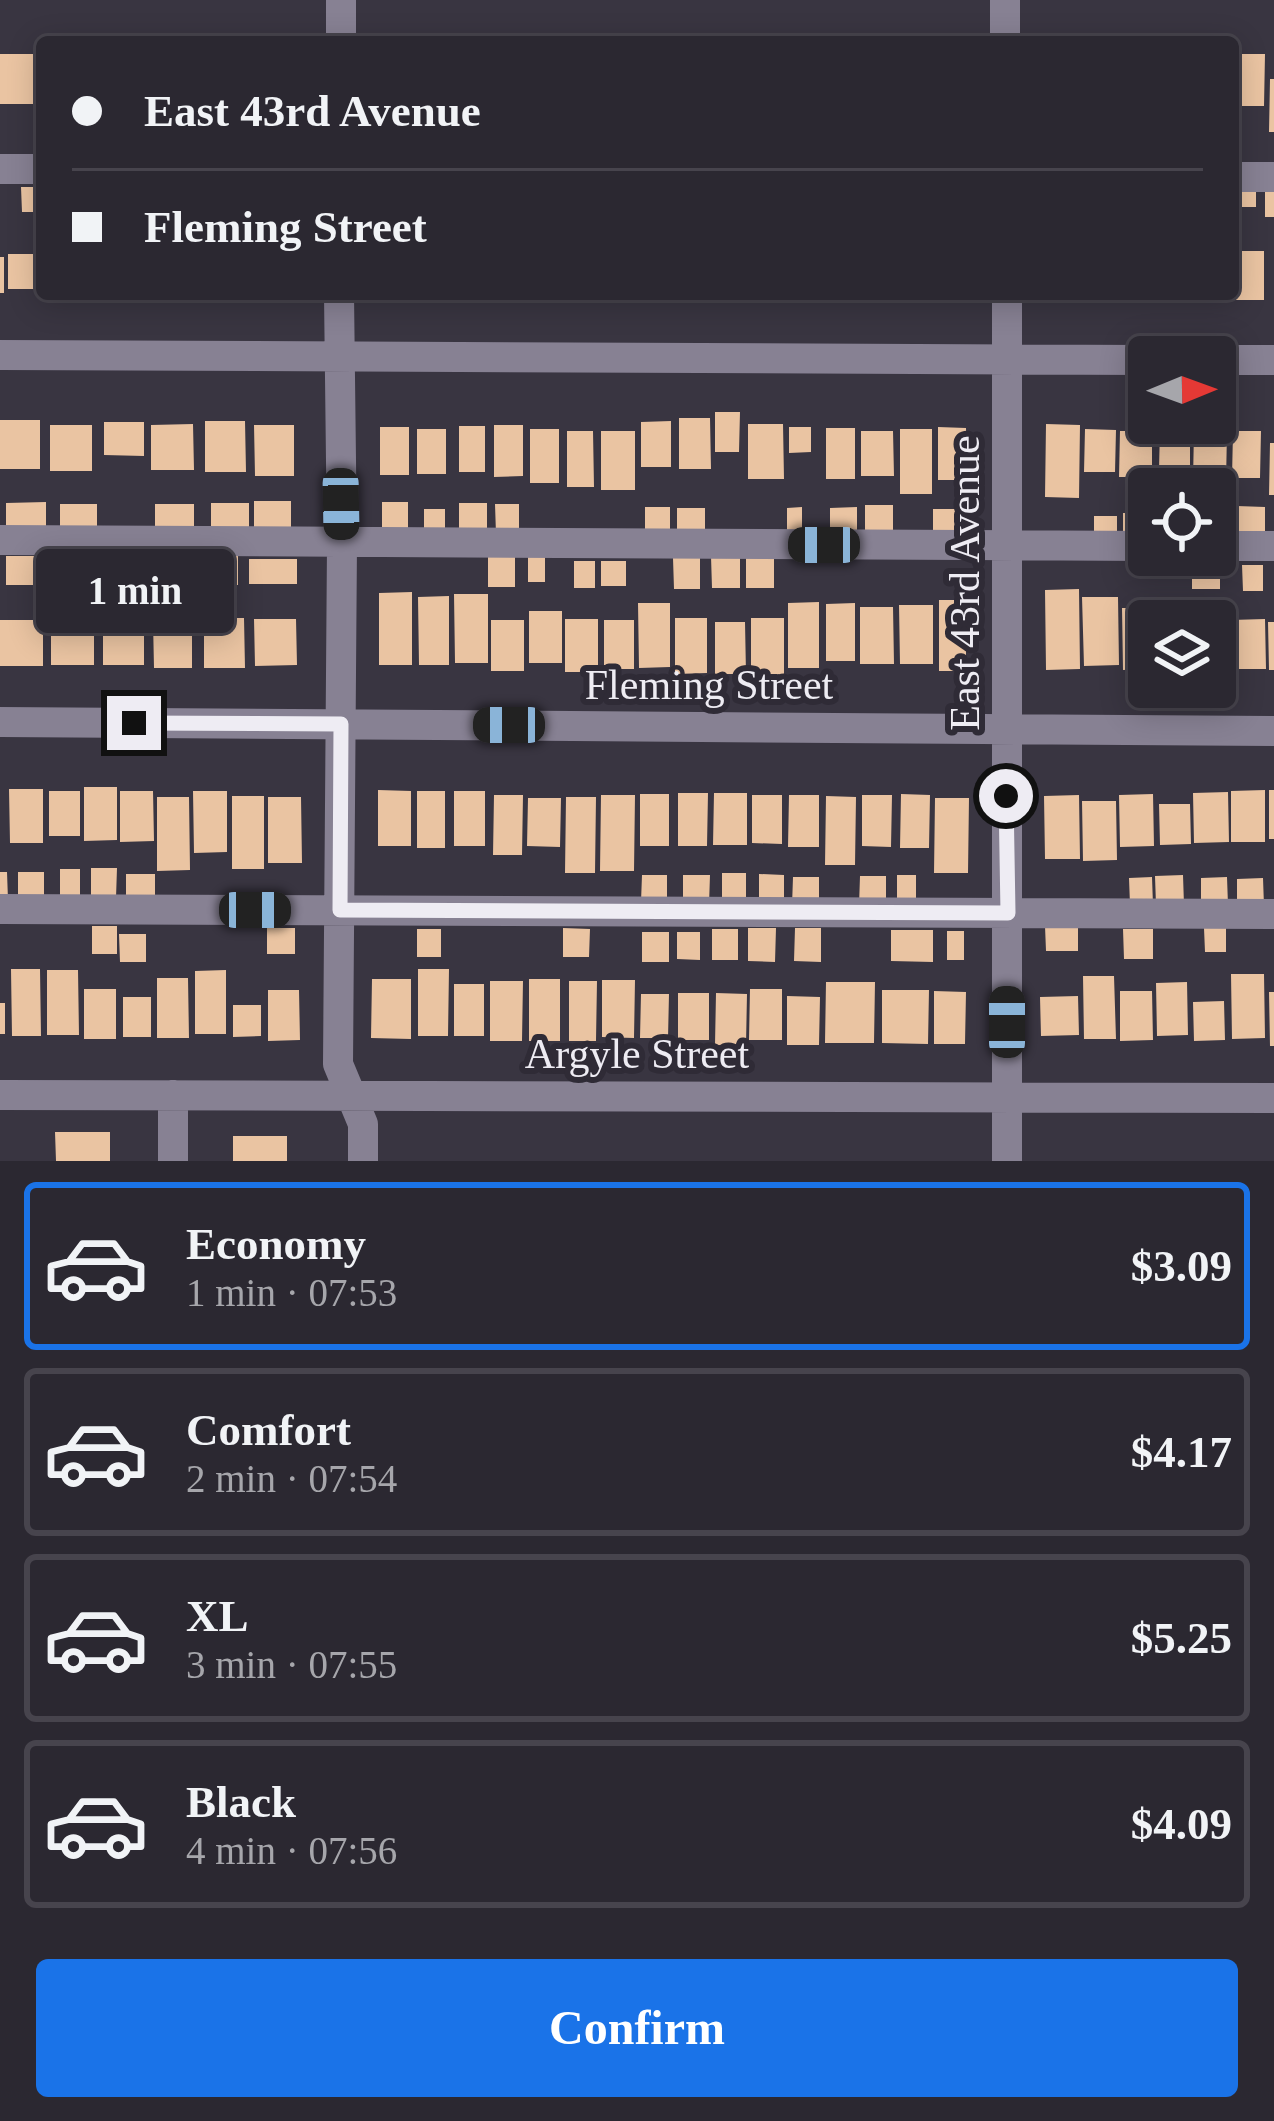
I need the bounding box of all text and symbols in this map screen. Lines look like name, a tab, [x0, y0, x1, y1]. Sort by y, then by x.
text: East 43rd Avenue	[144, 86, 481, 136]
text: Fleming Street	[144, 202, 427, 252]
north arrow	[1128, 336, 1236, 444]
map controls	[1128, 336, 1236, 708]
street label: East 43rd Avenue	[942, 435, 988, 731]
car	[322, 468, 360, 540]
button: locate	[1128, 468, 1236, 576]
car	[788, 527, 860, 563]
callout: 1 min	[35, 549, 233, 633]
text: 1 min	[88, 569, 182, 612]
button: layers	[1128, 600, 1236, 708]
street label: Fleming Street	[585, 662, 834, 708]
route end	[107, 696, 161, 750]
car	[473, 707, 545, 743]
route start	[979, 769, 1033, 823]
car	[219, 892, 291, 928]
car	[989, 986, 1025, 1058]
street label: Argyle Street	[525, 1031, 749, 1077]
icon: car	[42, 1212, 150, 1320]
text: Economy	[186, 1219, 366, 1269]
text: $3.09	[1131, 1241, 1232, 1291]
text: 1 min · 07:53	[186, 1271, 397, 1314]
icon: car	[42, 1398, 150, 1506]
text: Comfort	[186, 1405, 351, 1455]
text: $4.17	[1131, 1427, 1232, 1477]
text: 2 min · 07:54	[186, 1457, 397, 1500]
icon: car	[42, 1584, 150, 1692]
text: XL	[186, 1591, 249, 1641]
text: $5.25	[1131, 1613, 1232, 1663]
text: 3 min · 07:55	[186, 1643, 397, 1686]
icon: car	[42, 1770, 150, 1878]
text: Black	[186, 1777, 296, 1827]
text: $4.09	[1131, 1799, 1232, 1849]
text: 4 min · 07:56	[186, 1829, 397, 1872]
button: Confirm	[36, 1959, 1238, 2097]

